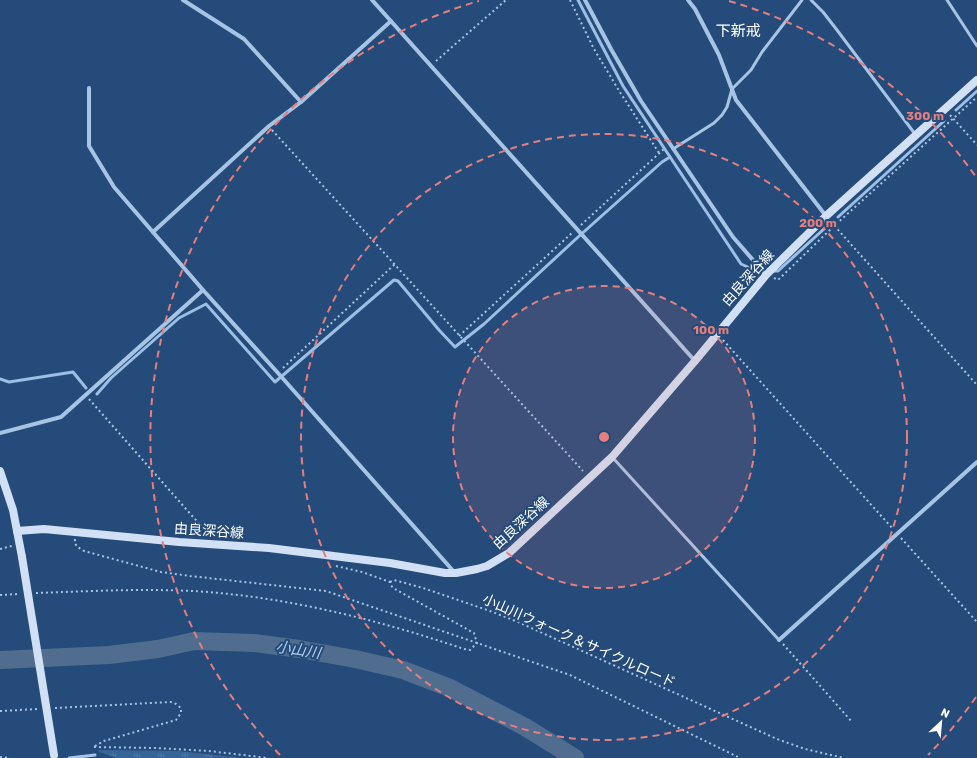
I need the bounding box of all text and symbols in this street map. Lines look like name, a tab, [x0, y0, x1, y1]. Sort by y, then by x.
district label: 下新戒	[715, 22, 761, 40]
text: 300 m	[906, 109, 944, 123]
text: 200 m	[799, 216, 837, 230]
street label: 由良深谷線	[718, 246, 778, 310]
text: 100 m	[693, 323, 729, 337]
centre of rings	[597, 430, 611, 444]
street label: 由良深谷線	[489, 493, 553, 553]
street label: 由良深谷線	[173, 520, 245, 542]
street label: 小山川ウォーク＆サイクルロード	[480, 591, 678, 691]
water label: 小山川	[274, 638, 324, 663]
north arrow	[921, 702, 961, 742]
text: N	[939, 706, 952, 721]

